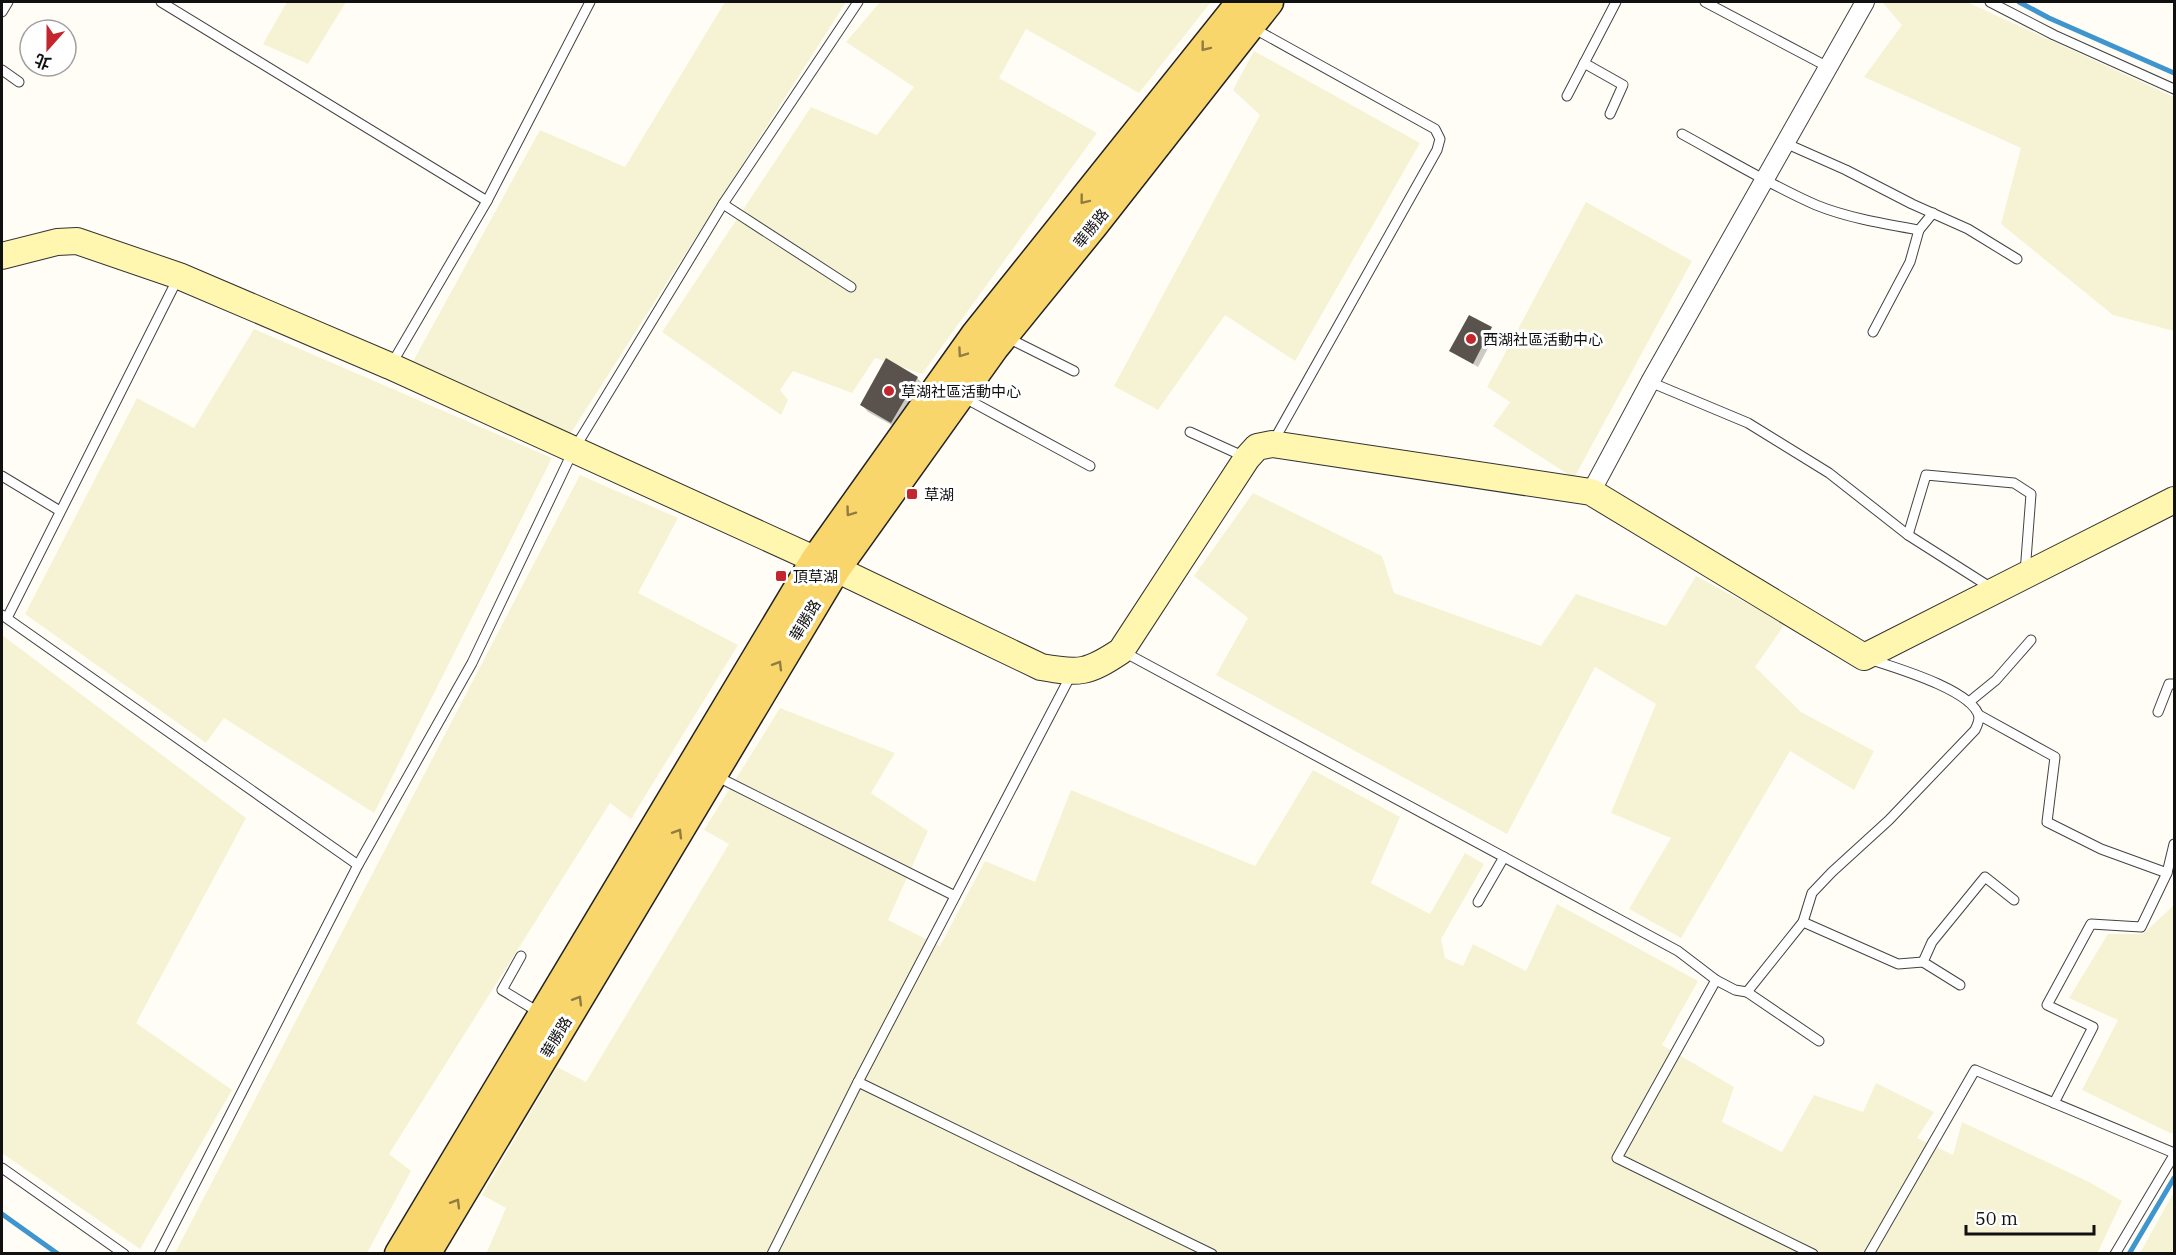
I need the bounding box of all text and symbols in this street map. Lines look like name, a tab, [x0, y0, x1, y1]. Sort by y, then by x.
north arrow	[18, 18, 78, 78]
one-way arrow	[1201, 41, 1212, 52]
text: 北	[32, 50, 54, 74]
one-way arrow	[1080, 194, 1091, 205]
street label: 華勝路	[1069, 205, 1113, 251]
place label: 西湖社區活動中心	[1483, 330, 1603, 349]
marker: 西湖社區活動中心	[1464, 332, 1478, 346]
one-way arrow	[958, 346, 969, 357]
place label: 草湖社區活動中心	[901, 382, 1021, 401]
marker: 草湖社區活動中心	[882, 384, 896, 398]
place label: 草湖	[924, 485, 954, 504]
marker: 草湖	[905, 487, 919, 501]
one-way arrow	[846, 505, 857, 516]
place label: 頂草湖	[793, 567, 838, 586]
marker: 頂草湖	[774, 569, 788, 583]
street label: 華勝路	[785, 596, 825, 644]
one-way arrow	[771, 661, 783, 671]
one-way arrow	[671, 829, 683, 839]
one-way arrow	[571, 996, 582, 1006]
street label: 華勝路	[536, 1013, 576, 1061]
scale bar	[1966, 1198, 2094, 1236]
one-way arrow	[449, 1199, 461, 1209]
text: 50 m	[1975, 1207, 2018, 1230]

